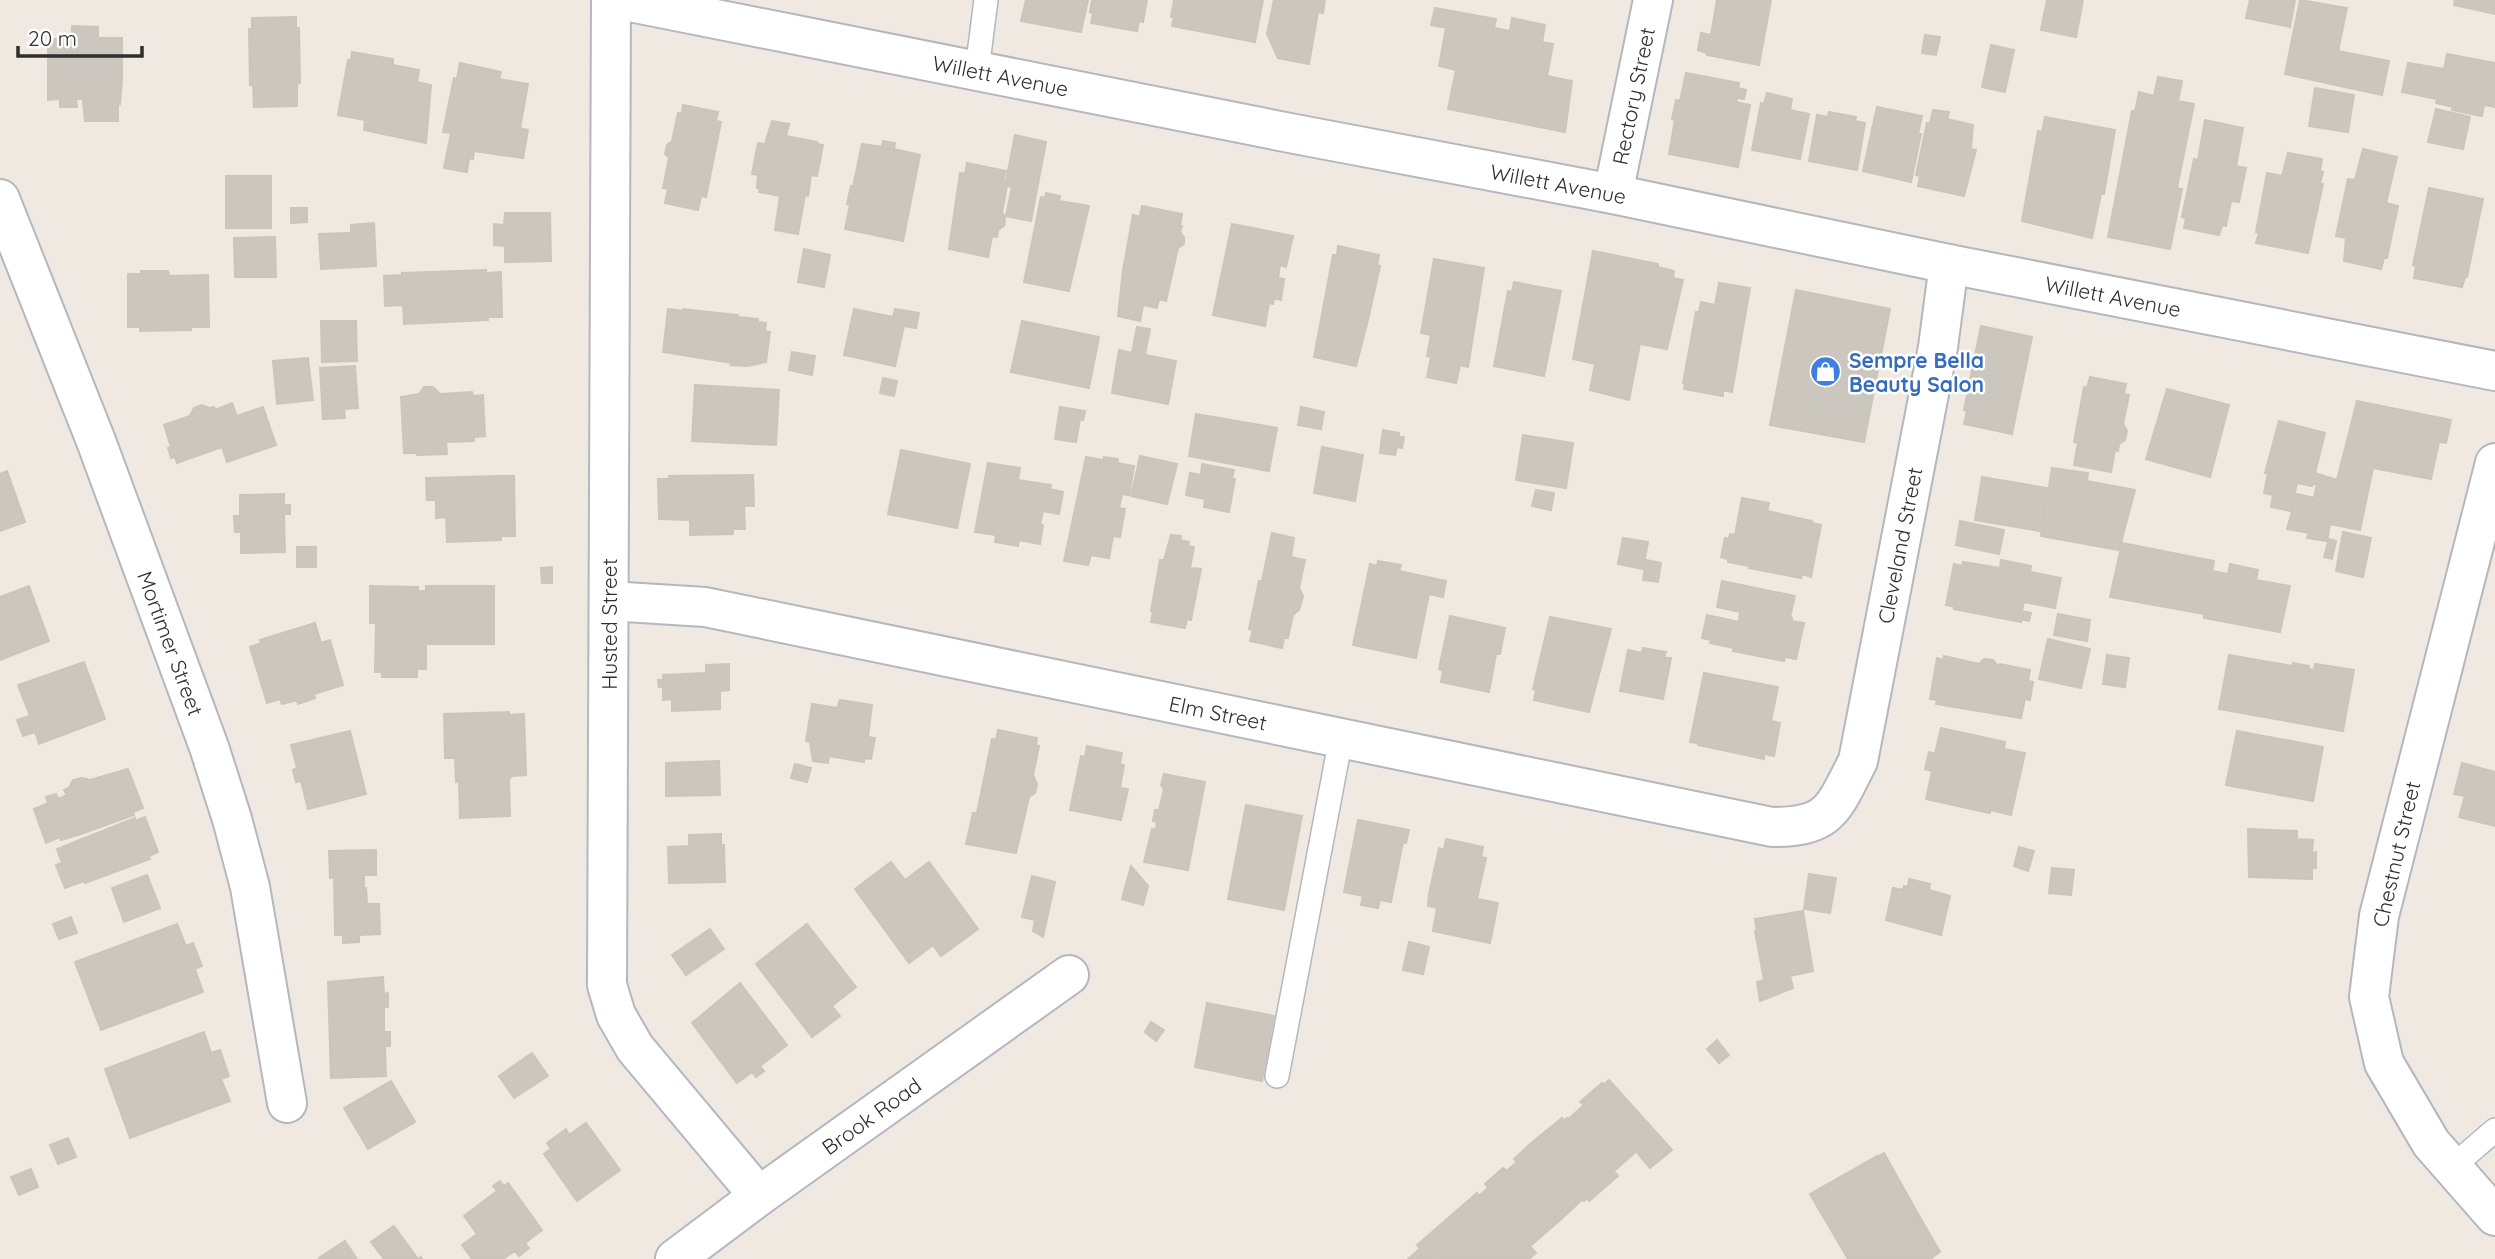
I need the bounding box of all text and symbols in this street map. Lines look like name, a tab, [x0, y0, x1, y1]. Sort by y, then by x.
scale bar	[18, 14, 142, 58]
text: 20 m	[28, 25, 77, 51]
street label: Rectory Street	[1606, 25, 1660, 167]
street label: Willett Avenue	[930, 49, 1071, 102]
street label: Willett Avenue	[1488, 158, 1629, 209]
street label: Willett Avenue	[2043, 270, 2183, 322]
place label: Sempre Bella Beauty Salon	[1849, 347, 1984, 397]
shop icon: Sempre Bella Beauty Salon	[1809, 355, 1843, 389]
street label: Cleveland Street	[1872, 465, 1927, 626]
street label: Husted Street	[596, 558, 622, 690]
street label: Mortimer Street	[132, 567, 209, 719]
street label: Elm Street	[1167, 690, 1269, 736]
street label: Chestnut Street	[2367, 779, 2425, 929]
street label: Brook Road	[817, 1072, 926, 1160]

